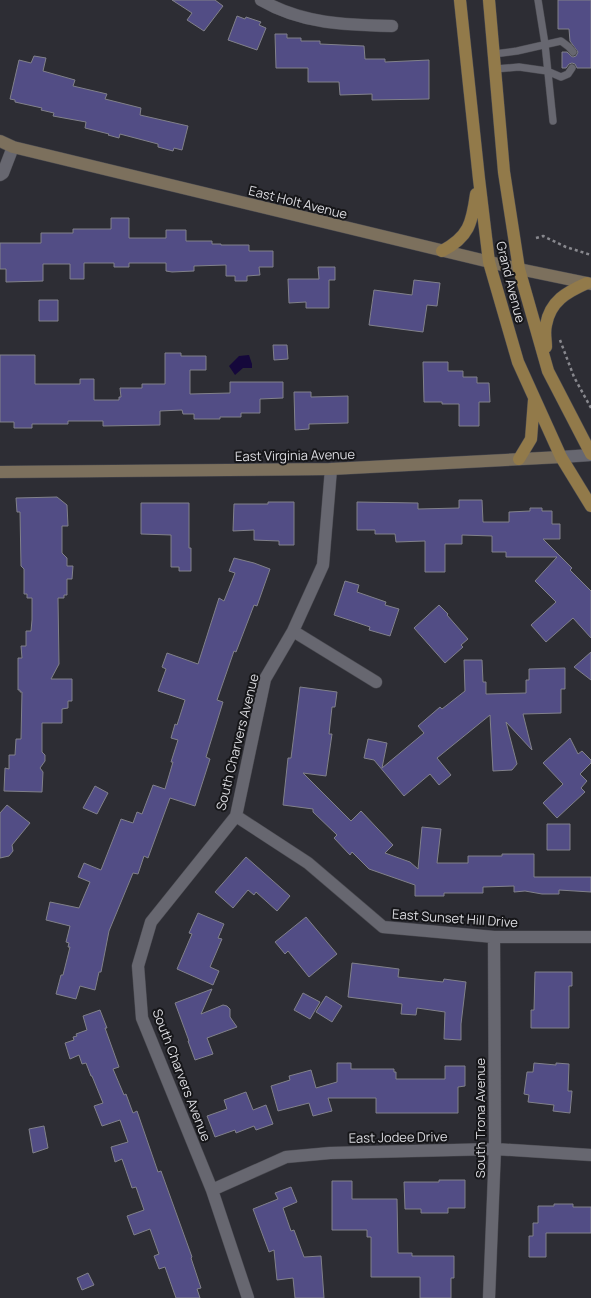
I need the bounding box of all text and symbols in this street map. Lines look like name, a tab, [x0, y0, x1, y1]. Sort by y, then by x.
street label: East Holt Avenue	[247, 181, 350, 223]
street label: Grand Avenue	[492, 239, 530, 325]
street label: East Virginia Avenue	[235, 445, 356, 465]
street label: South Charvers Avenue	[211, 671, 263, 812]
street label: East Sunset Hill Drive	[392, 905, 519, 931]
street label: South Charvers Avenue	[148, 1006, 216, 1144]
street label: South Trona Avenue	[471, 1057, 489, 1178]
street label: East Jodee Drive	[348, 1127, 448, 1147]

